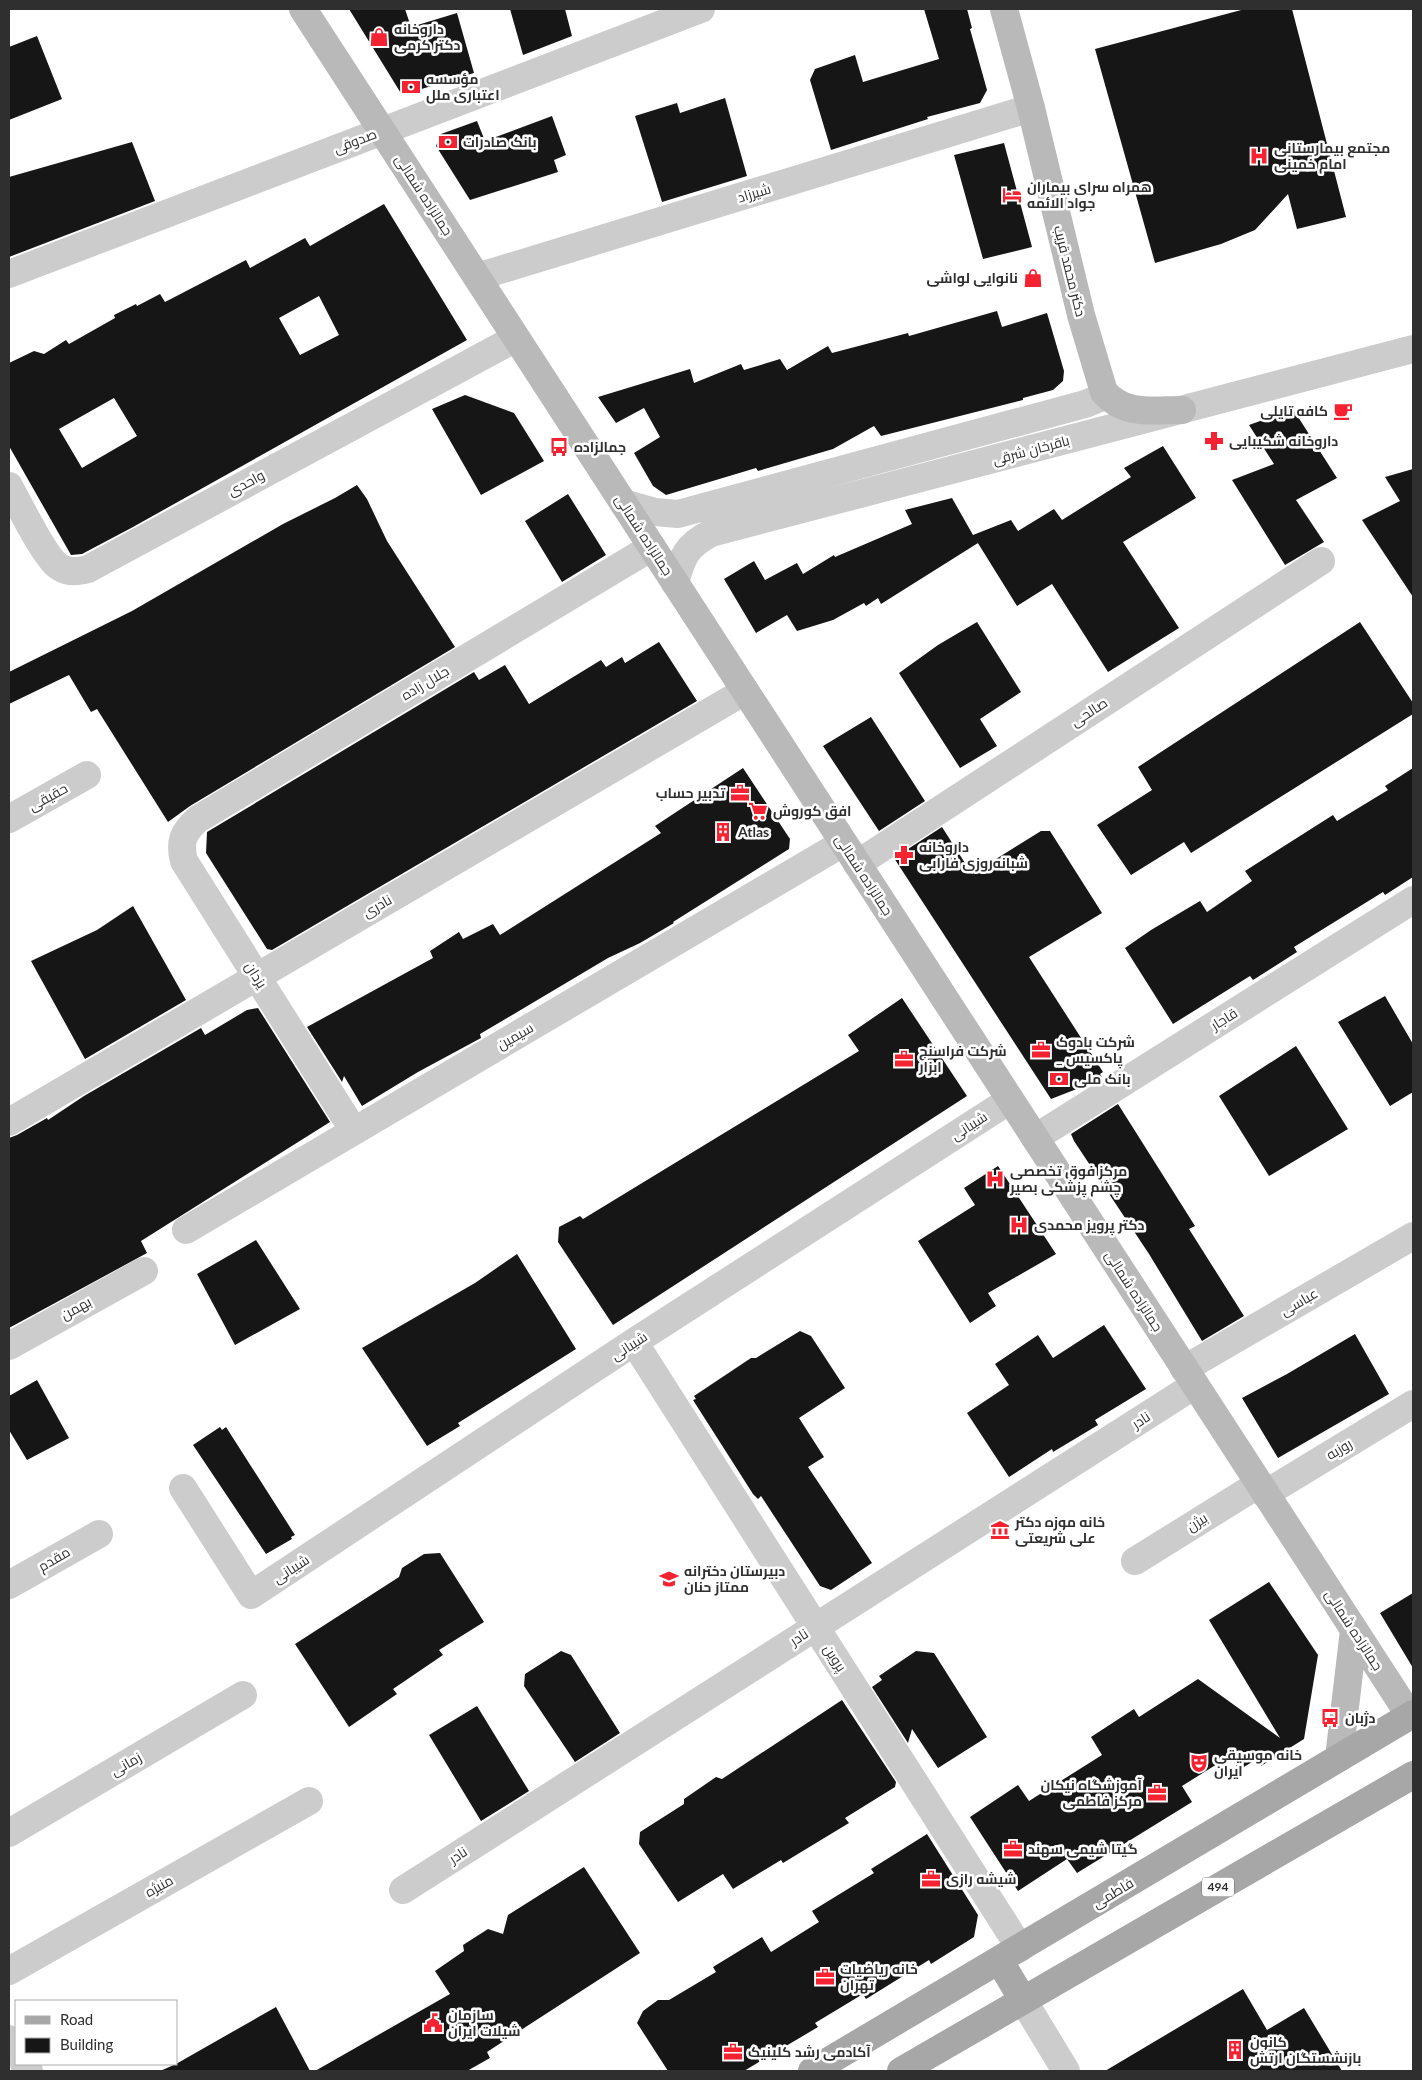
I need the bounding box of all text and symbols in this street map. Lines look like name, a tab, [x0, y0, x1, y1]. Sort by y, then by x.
place label: داروخانه دکتر کرمی	[394, 20, 460, 54]
shop icon: داروخانه دکتر کرمی	[368, 26, 390, 48]
place label: مؤسسه اعتباری ملل	[426, 70, 500, 104]
bank icon: مؤسسه اعتباری ملل	[400, 76, 422, 98]
street label: صدوقی	[331, 125, 379, 156]
bank icon: بانک صادرات	[437, 131, 459, 153]
place label: بانک صادرات	[463, 133, 537, 150]
place label: مجتمع بیمارستانی امام خمینی	[1274, 139, 1390, 174]
hospital icon: مجتمع بیمارستانی امام خمینی	[1248, 145, 1270, 167]
street label: جمالزاده شمالی	[392, 151, 457, 238]
place label: همراه سرای بیماران جواد الائمه	[1027, 178, 1152, 212]
street label: شیرزاد	[735, 179, 773, 206]
hotel icon: همراه سرای بیماران جواد الائمه	[1001, 184, 1023, 206]
street label: دکتر محمد قریب	[1051, 224, 1090, 318]
shop icon: نانوایی لواشی	[1022, 267, 1044, 289]
place label: نانوایی لواشی	[927, 269, 1018, 287]
cafe icon: کافه تایلی	[1332, 400, 1354, 422]
place label: کافه تایلی	[1260, 402, 1328, 420]
pharmacy icon: داروخانه شکیبایی	[1203, 430, 1225, 452]
street label: باقرخان شرقی	[991, 431, 1071, 468]
place label: داروخانه شکیبایی	[1229, 432, 1338, 450]
bus stop icon: جمالزاده	[548, 436, 570, 458]
place label: جمالزاده	[574, 438, 626, 456]
street label: واحدی	[224, 466, 267, 499]
street label: جمالزاده شمالی	[612, 491, 677, 578]
street label: جلال زاده	[398, 662, 452, 704]
street label: صالحی	[1067, 693, 1110, 730]
street label: حقیقی	[25, 779, 70, 814]
office icon: تدبیر حساب	[729, 782, 751, 804]
place label: تدبیر حساب	[656, 784, 726, 802]
supermarket icon: افق کوروش	[747, 800, 769, 822]
place label: افق کوروش	[773, 802, 851, 820]
building icon: Atlas	[712, 821, 734, 843]
place label: Atlas	[737, 823, 769, 840]
street label: جمالزاده شمالی	[832, 831, 897, 918]
place label: داروخانه شبانه‌روزی فارابی	[919, 838, 1028, 872]
pharmacy icon: داروخانه شبانه‌روزی فارابی	[893, 844, 915, 866]
street label: نادری	[359, 890, 394, 921]
street label: یزدان	[242, 958, 271, 991]
street label: قاجار	[1206, 1004, 1240, 1034]
street label: سیمین	[494, 1018, 536, 1053]
place label: شرکت بادوک _ پاکسیس	[1056, 1033, 1135, 1069]
office icon: شرکت بادوک _ پاکسیس	[1030, 1039, 1052, 1061]
place label: شرکت فراسنج ابزار	[918, 1042, 1007, 1076]
office icon: شرکت فراسنج ابزار	[893, 1048, 915, 1070]
bank icon: بانک ملی	[1048, 1068, 1070, 1090]
place label: بانک ملی	[1074, 1070, 1131, 1088]
street label: شیبانی	[947, 1108, 990, 1144]
place label: مرکز فوق تخصصی چشم پزشکی بصیر	[1009, 1162, 1127, 1198]
hospital icon: مرکز فوق تخصصی چشم پزشکی بصیر	[984, 1168, 1006, 1190]
hospital icon: دکتر پرویز محمدی	[1008, 1214, 1030, 1236]
place label: دکتر پرویز محمدی	[1034, 1216, 1144, 1236]
street label: جمالزاده شمالی	[1102, 1247, 1167, 1334]
street label: عباسی	[1277, 1284, 1321, 1319]
street label: بهمن	[58, 1292, 94, 1323]
street label: شیبانی	[607, 1328, 650, 1364]
street label: نادر	[1128, 1407, 1153, 1432]
street label: روزبه	[1323, 1434, 1355, 1463]
street label: بیژن	[1183, 1509, 1210, 1534]
place label: خانه موزه دکتر علی شریعتی	[1014, 1513, 1105, 1547]
museum icon: خانه موزه دکتر علی شریعتی	[989, 1519, 1011, 1541]
street label: مقدم	[35, 1543, 74, 1576]
street label: شیبانی	[269, 1551, 312, 1587]
place label: دبیرستان دخترانه ممتاز حنان	[684, 1562, 785, 1596]
school or university icon: دبیرستان دخترانه ممتاز حنان	[658, 1568, 680, 1590]
street label: جمالزاده شمالی	[1322, 1586, 1387, 1673]
street label: نادر	[786, 1624, 811, 1649]
street label: پروین	[819, 1641, 851, 1676]
bus stop icon: دژبان	[1319, 1707, 1341, 1729]
place label: دژبان	[1345, 1709, 1375, 1727]
place label: خانه موسیقی ایران	[1214, 1746, 1302, 1780]
street label: زمانی	[107, 1748, 144, 1779]
theatre icon: خانه موسیقی ایران	[1188, 1752, 1210, 1774]
place label: آموزشگاه نیکان مرکز فاطمی	[1040, 1776, 1143, 1810]
office icon: آموزشگاه نیکان مرکز فاطمی	[1146, 1782, 1168, 1804]
office icon: گیتا شیمی سهند	[1002, 1838, 1024, 1860]
place label: گیتا شیمی سهند	[1028, 1840, 1138, 1858]
street label: نادر	[445, 1842, 470, 1867]
office icon: شیشه رازی	[920, 1868, 942, 1890]
place label: شیشه رازی	[946, 1870, 1017, 1888]
street label: منیژه	[142, 1871, 176, 1900]
street label: فاطمی	[1089, 1874, 1136, 1911]
road number: 494	[1202, 1878, 1234, 1896]
place label: خانه ریاضیات تهران	[840, 1960, 918, 1994]
office icon: خانه ریاضیات تهران	[814, 1966, 836, 1988]
legend	[15, 2000, 178, 2065]
place label: سازمان شیلات ایران	[448, 2006, 521, 2040]
text: Road	[60, 2010, 93, 2028]
public building icon: سازمان شیلات ایران	[422, 2012, 444, 2034]
place label: کانون بازنشستگان ارتش	[1250, 2033, 1361, 2067]
text: Building	[60, 2035, 113, 2053]
building icon: کانون بازنشستگان ارتش	[1224, 2039, 1246, 2061]
office icon: آکادمی رشد کلینیک	[722, 2041, 744, 2063]
place label: آکادمی رشد کلینیک	[748, 2043, 871, 2061]

